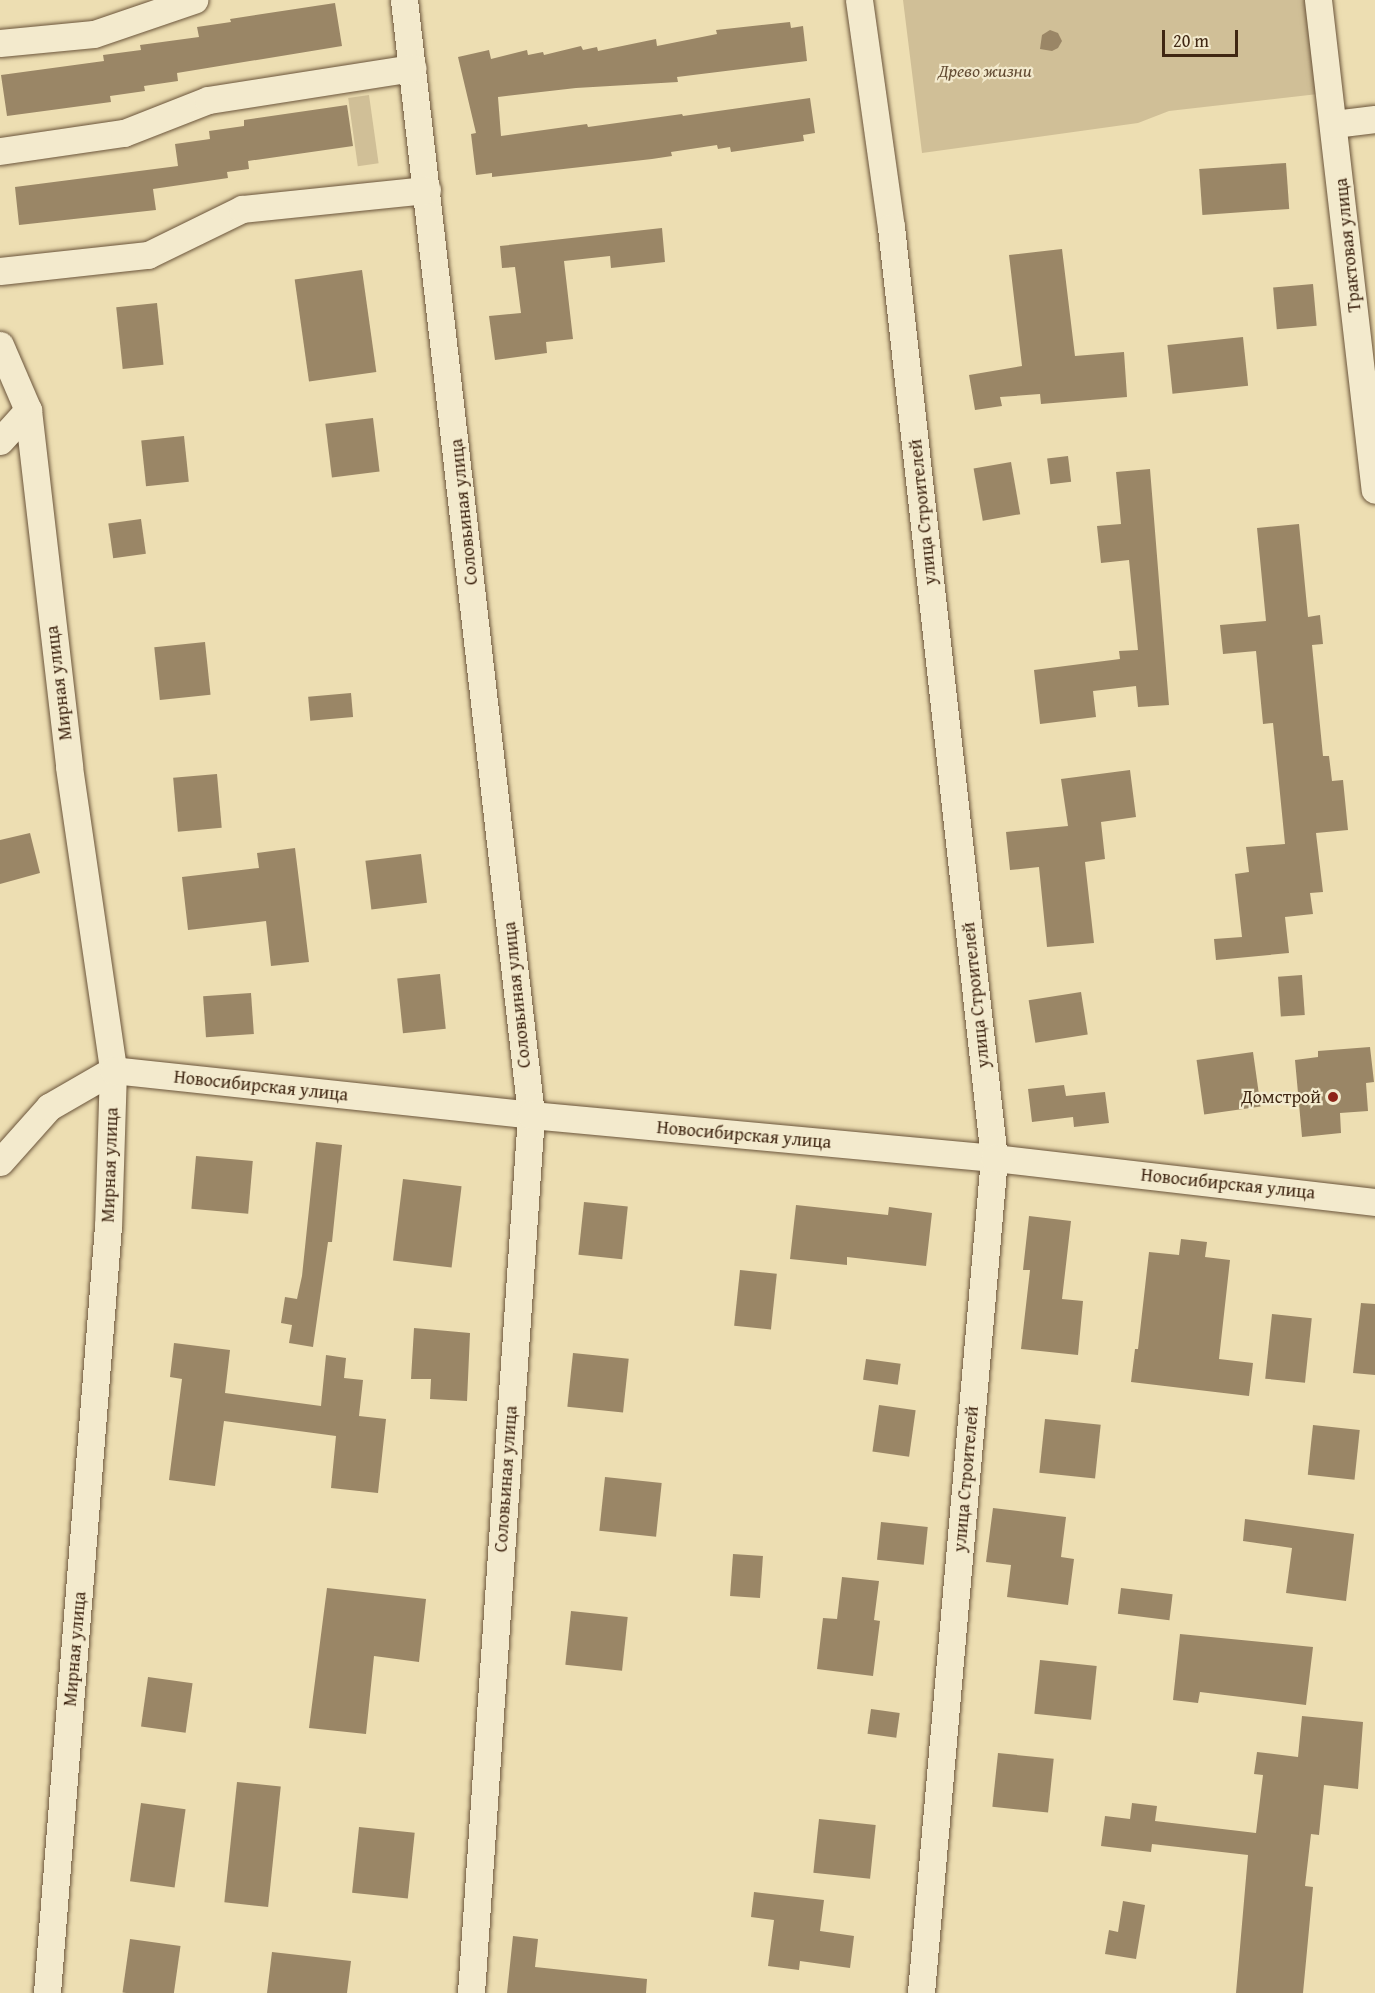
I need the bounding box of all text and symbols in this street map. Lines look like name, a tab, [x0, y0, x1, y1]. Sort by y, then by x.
scale bar	[1165, 18, 1242, 56]
text: 20 m	[1173, 27, 1209, 54]
park label: Древо жизни	[938, 60, 1032, 82]
street label: Трактовая улица	[1330, 177, 1366, 313]
street label: Соловьиная улица	[446, 438, 482, 586]
street label: улица Строителей	[905, 438, 941, 586]
street label: Мирная улица	[41, 625, 77, 741]
street label: Соловьиная улица	[499, 921, 535, 1069]
street label: улица Строителей	[958, 921, 994, 1069]
street label: Новосибирская улица	[173, 1066, 349, 1106]
place label: Домстрой	[1241, 1086, 1321, 1108]
marker: Домстрой	[1326, 1090, 1340, 1104]
street label: Мирная улица	[97, 1107, 123, 1223]
street label: Новосибирская улица	[656, 1117, 832, 1153]
street label: Новосибирская улица	[1140, 1164, 1316, 1204]
street label: Соловьиная улица	[490, 1405, 522, 1553]
street label: улица Строителей	[949, 1405, 983, 1553]
street label: Мирная улица	[59, 1591, 91, 1707]

